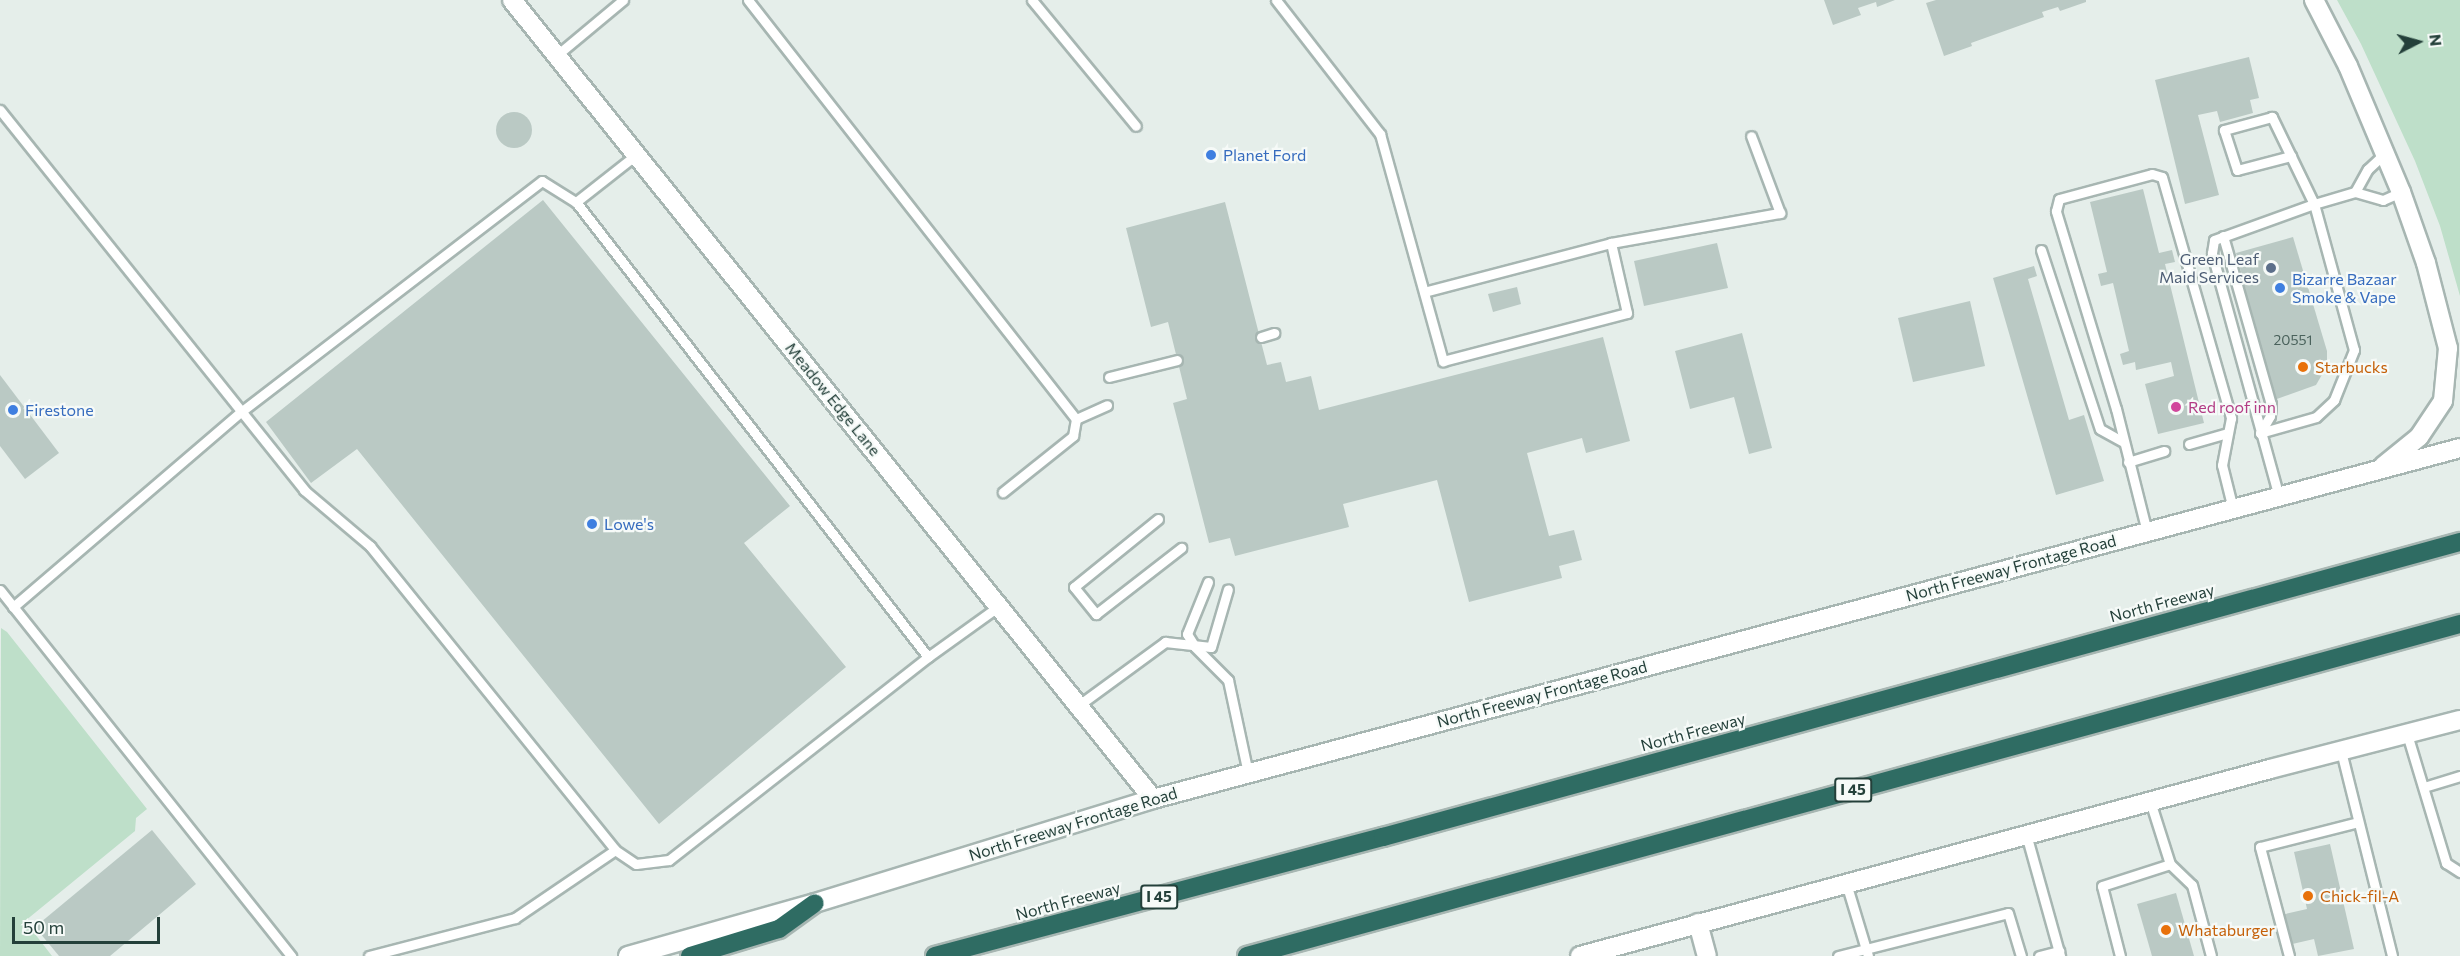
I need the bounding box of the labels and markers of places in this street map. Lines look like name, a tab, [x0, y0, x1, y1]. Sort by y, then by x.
place label: Planet Ford	[1223, 145, 1306, 165]
marker: Planet Ford	[1204, 148, 1218, 162]
place label: Green Leaf Maid Services	[2159, 249, 2259, 287]
marker: Green Leaf Maid Services	[2264, 261, 2278, 275]
place label: Bizarre Bazaar Smoke & Vape	[2292, 269, 2397, 307]
marker: Bizarre Bazaar Smoke & Vape	[2273, 281, 2287, 295]
place label: Starbucks	[2315, 357, 2388, 377]
marker: Starbucks	[2296, 360, 2310, 374]
place label: Red roof inn	[2188, 397, 2276, 417]
place label: Firestone	[25, 400, 94, 420]
marker: Red roof inn	[2169, 400, 2183, 414]
marker: Firestone	[6, 403, 20, 417]
place label: Lowe's	[604, 514, 654, 534]
marker: Lowe's	[585, 517, 599, 531]
place label: Chick-fil-A	[2320, 886, 2399, 906]
marker: Chick-fil-A	[2301, 889, 2315, 903]
place label: Whataburger	[2178, 920, 2275, 940]
marker: Whataburger	[2159, 923, 2173, 937]

